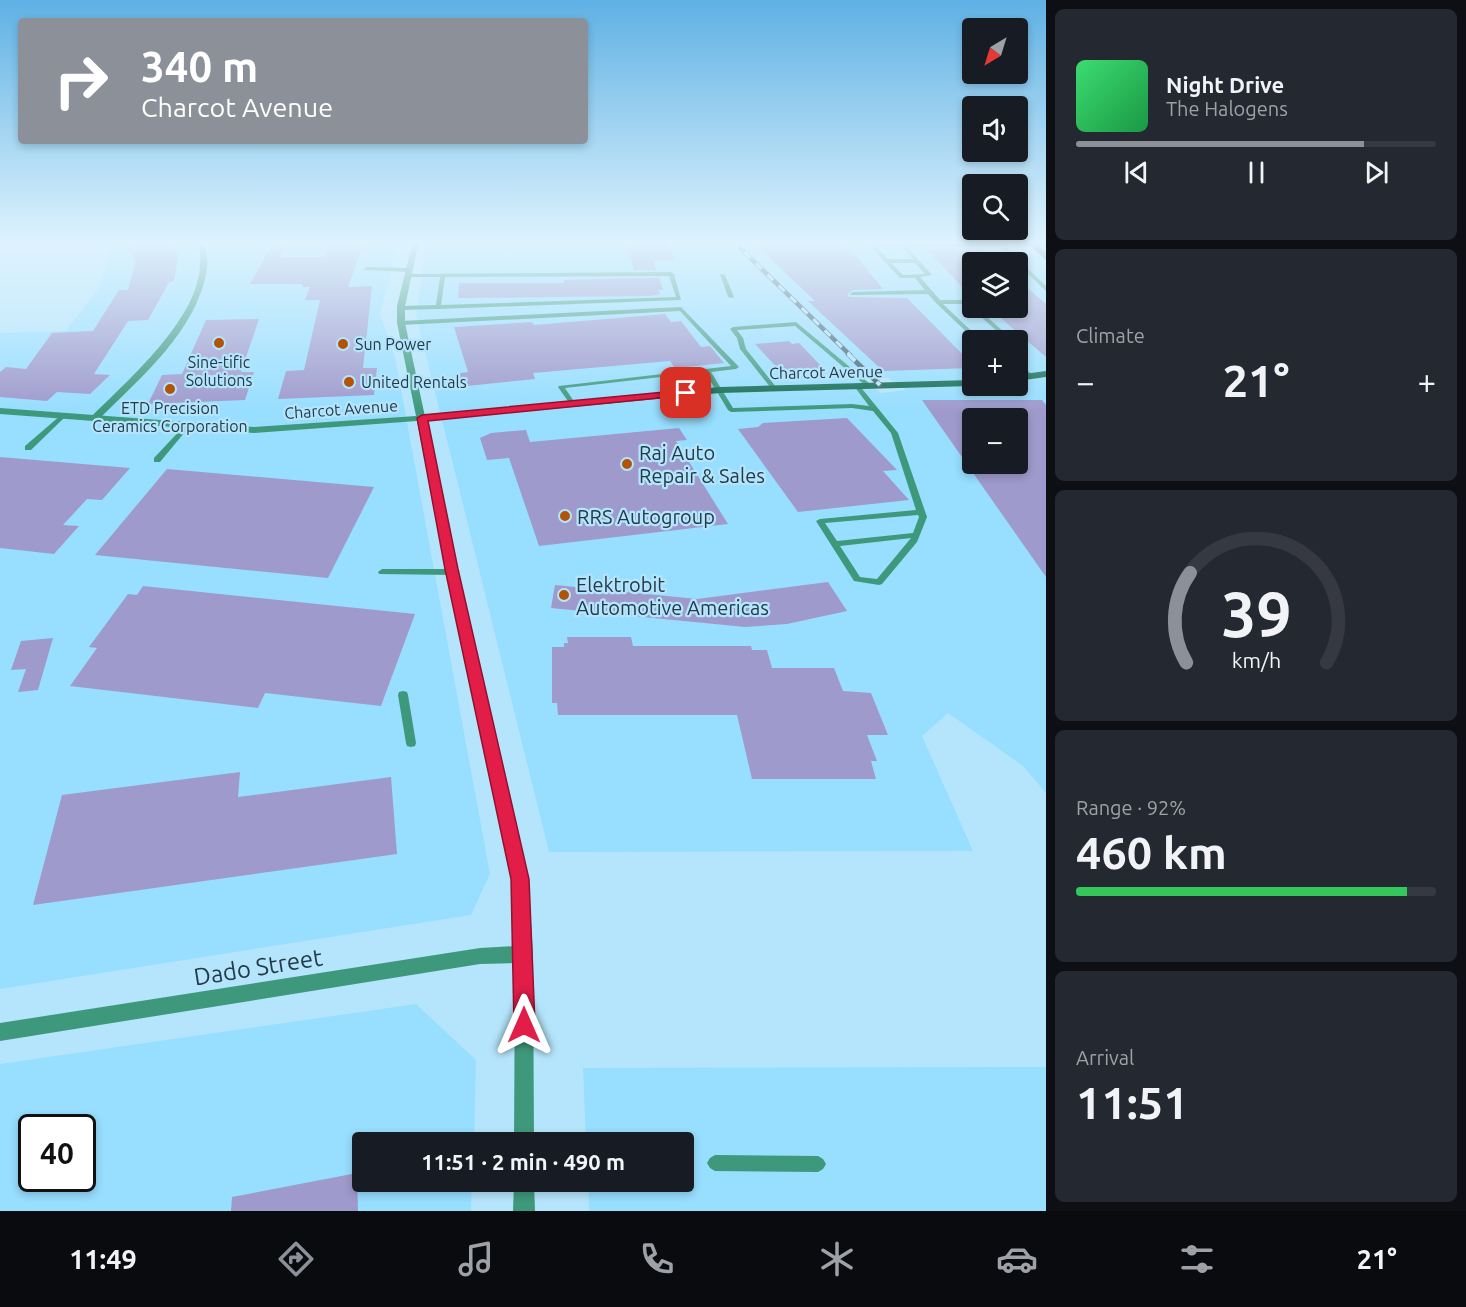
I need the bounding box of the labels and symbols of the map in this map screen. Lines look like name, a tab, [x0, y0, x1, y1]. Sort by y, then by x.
north arrow	[962, 18, 1028, 84]
place label: Sun Power	[355, 335, 431, 353]
marker: Sine-tific Solutions	[212, 336, 226, 350]
marker: Sun Power	[336, 337, 350, 351]
place label: Sine-tific Solutions	[186, 353, 252, 389]
street label: Charcot Avenue	[769, 362, 883, 382]
pin	[660, 367, 711, 418]
place label: United Rentals	[361, 373, 467, 391]
marker: United Rentals	[342, 375, 356, 389]
marker: ETD Precision Ceramics Corporation	[163, 382, 177, 396]
street label: Charcot Avenue	[284, 396, 398, 422]
place label: ETD Precision Ceramics Corporation	[92, 399, 248, 435]
place label: Raj Auto Repair & Sales	[639, 441, 765, 487]
marker: Raj Auto Repair & Sales	[620, 457, 634, 471]
place label: RRS Autogroup	[577, 505, 715, 528]
marker: RRS Autogroup	[558, 509, 572, 523]
place label: Elektrobit Automotive Americas	[576, 573, 769, 619]
marker: Elektrobit Automotive Americas	[557, 588, 571, 602]
street label: Dado Street	[192, 943, 325, 990]
position arrow	[492, 993, 556, 1057]
speed limit sign: 40	[18, 1114, 96, 1192]

